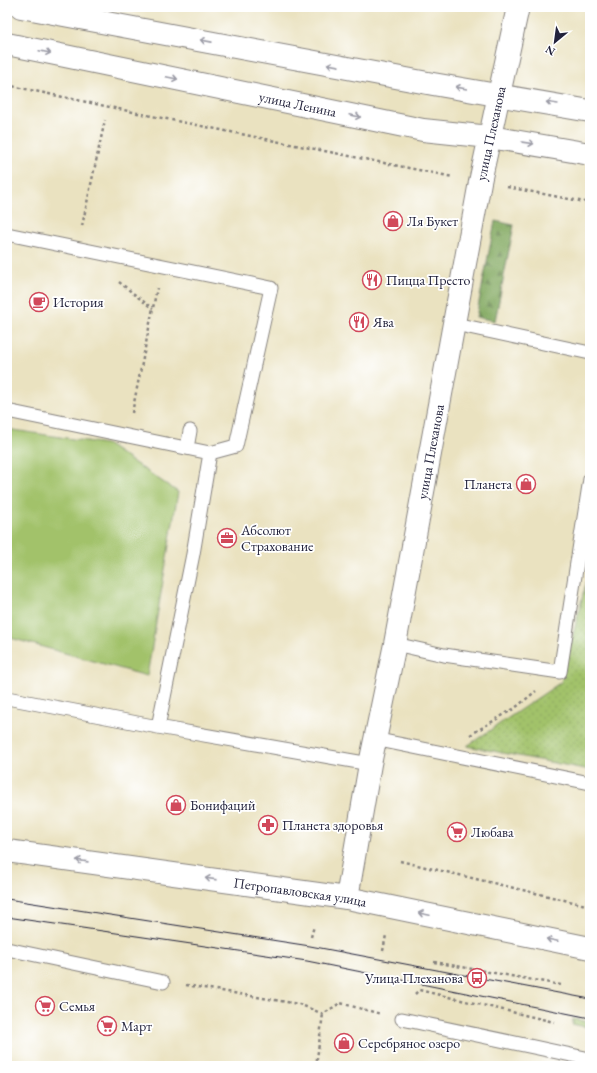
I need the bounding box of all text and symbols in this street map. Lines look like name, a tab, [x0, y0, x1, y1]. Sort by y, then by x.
north arrow	[535, 22, 575, 62]
one-way arrow	[199, 37, 212, 45]
text: N	[543, 42, 557, 59]
one-way arrow	[38, 48, 51, 56]
one-way arrow	[327, 61, 340, 69]
one-way arrow	[166, 74, 179, 82]
one-way arrow	[455, 84, 468, 92]
street label: улица Плеханова	[472, 84, 510, 182]
street label: улица Ленина	[258, 87, 339, 121]
one-way arrow	[546, 99, 559, 107]
one-way arrow	[348, 112, 361, 120]
one-way arrow	[521, 139, 534, 147]
shop icon: Ля Букет	[382, 210, 404, 232]
place label: Ля Букет	[407, 212, 458, 230]
restaurant icon: Пицца Престо	[361, 269, 383, 291]
place label: Пицца Престо	[386, 271, 470, 289]
cafe icon: История	[28, 291, 50, 313]
place label: История	[53, 293, 104, 311]
restaurant icon: Ява	[348, 311, 370, 333]
place label: Ява	[372, 313, 394, 331]
street label: улица Плеханова	[413, 402, 448, 501]
shop icon: Планета	[515, 473, 537, 495]
place label: Планета	[464, 475, 512, 493]
place label: Абсолют Страхование	[240, 521, 314, 555]
office icon: Абсолют Страхование	[216, 527, 238, 549]
shop icon: Бонифаций	[165, 794, 187, 816]
place label: Бонифаций	[190, 796, 256, 814]
pharmacy icon: Планета здоровья	[257, 814, 279, 836]
place label: Планета здоровья	[282, 816, 383, 834]
supermarket icon: Любава	[446, 821, 468, 843]
place label: Любава	[471, 823, 514, 841]
one-way arrow	[76, 857, 89, 865]
street label: Петропавловская улица	[232, 873, 369, 911]
one-way arrow	[205, 875, 218, 883]
one-way arrow	[418, 910, 431, 918]
one-way arrow	[546, 936, 559, 944]
bus stop icon: Улица Плеханова	[466, 967, 488, 989]
place label: Улица Плеханова	[364, 969, 463, 987]
supermarket icon: Семья	[34, 995, 56, 1017]
place label: Семья	[59, 997, 95, 1015]
supermarket icon: Март	[96, 1015, 118, 1037]
place label: Март	[121, 1017, 152, 1035]
shop icon: Серебряное озеро	[333, 1032, 355, 1054]
place label: Серебряное озеро	[358, 1034, 460, 1052]

